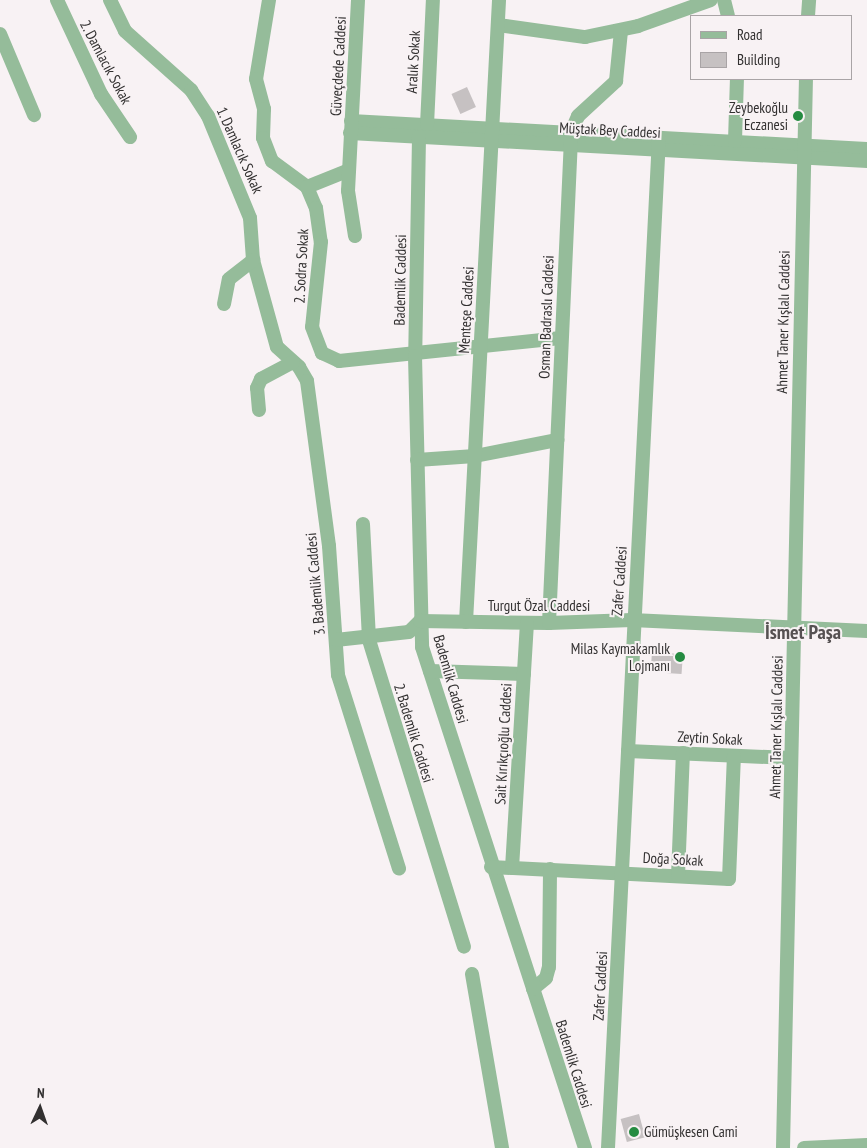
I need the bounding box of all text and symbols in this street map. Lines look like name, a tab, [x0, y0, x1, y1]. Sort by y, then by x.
legend	[690, 15, 852, 80]
street label: 2. Damlacık Sokak	[76, 16, 136, 108]
street label: Güveçdede Caddesi	[326, 16, 350, 116]
text: Road	[737, 25, 763, 44]
street label: Aralık Sokak	[402, 30, 424, 94]
text: Building	[737, 50, 780, 69]
place label: Zeybekoğlu Eczanesi	[729, 98, 788, 133]
street label: 1. Damlacık Sokak	[213, 103, 267, 197]
marker: Zeybekoğlu Eczanesi	[792, 110, 804, 122]
street label: Müştak Bey Caddesi	[558, 118, 662, 142]
street label: 2. Sodra Sokak	[290, 228, 312, 304]
street label: Bademlik Caddesi	[390, 234, 410, 326]
street label: Ahmet Taner Kışlalı Caddesi	[773, 250, 793, 394]
street label: Osman Badraslı Caddesi	[535, 255, 557, 379]
street label: Menteşe Caddesi	[455, 266, 477, 354]
street label: 3. Bademlik Caddesi	[301, 531, 329, 637]
street label: Zafer Caddesi	[608, 546, 630, 616]
street label: Turgut Özal Caddesi	[488, 597, 590, 615]
district label: İsmet Paşa	[765, 620, 841, 644]
street label: Bademlik Caddesi	[430, 633, 472, 725]
place label: Milas Kaymakamlık Lojmanı	[571, 639, 670, 674]
marker: Milas Kaymakamlık Lojmanı	[674, 651, 686, 663]
street label: Ahmet Taner Kışlalı Caddesi	[766, 655, 786, 799]
street label: 2. Bademlik Caddesi	[390, 681, 438, 785]
street label: Sait Kırıkçıoğlu Caddesi	[491, 683, 515, 805]
street label: Zeytin Sokak	[677, 727, 743, 749]
street label: Doğa Sokak	[642, 848, 704, 870]
street label: Zafer Caddesi	[589, 951, 611, 1021]
street label: Bademlik Caddesi	[552, 1018, 596, 1110]
north arrow	[15, 1083, 65, 1133]
text: N	[37, 1084, 45, 1102]
place label: Gümüşkesen Cami	[644, 1123, 738, 1141]
marker: Gümüşkesen Cami	[628, 1126, 640, 1138]

